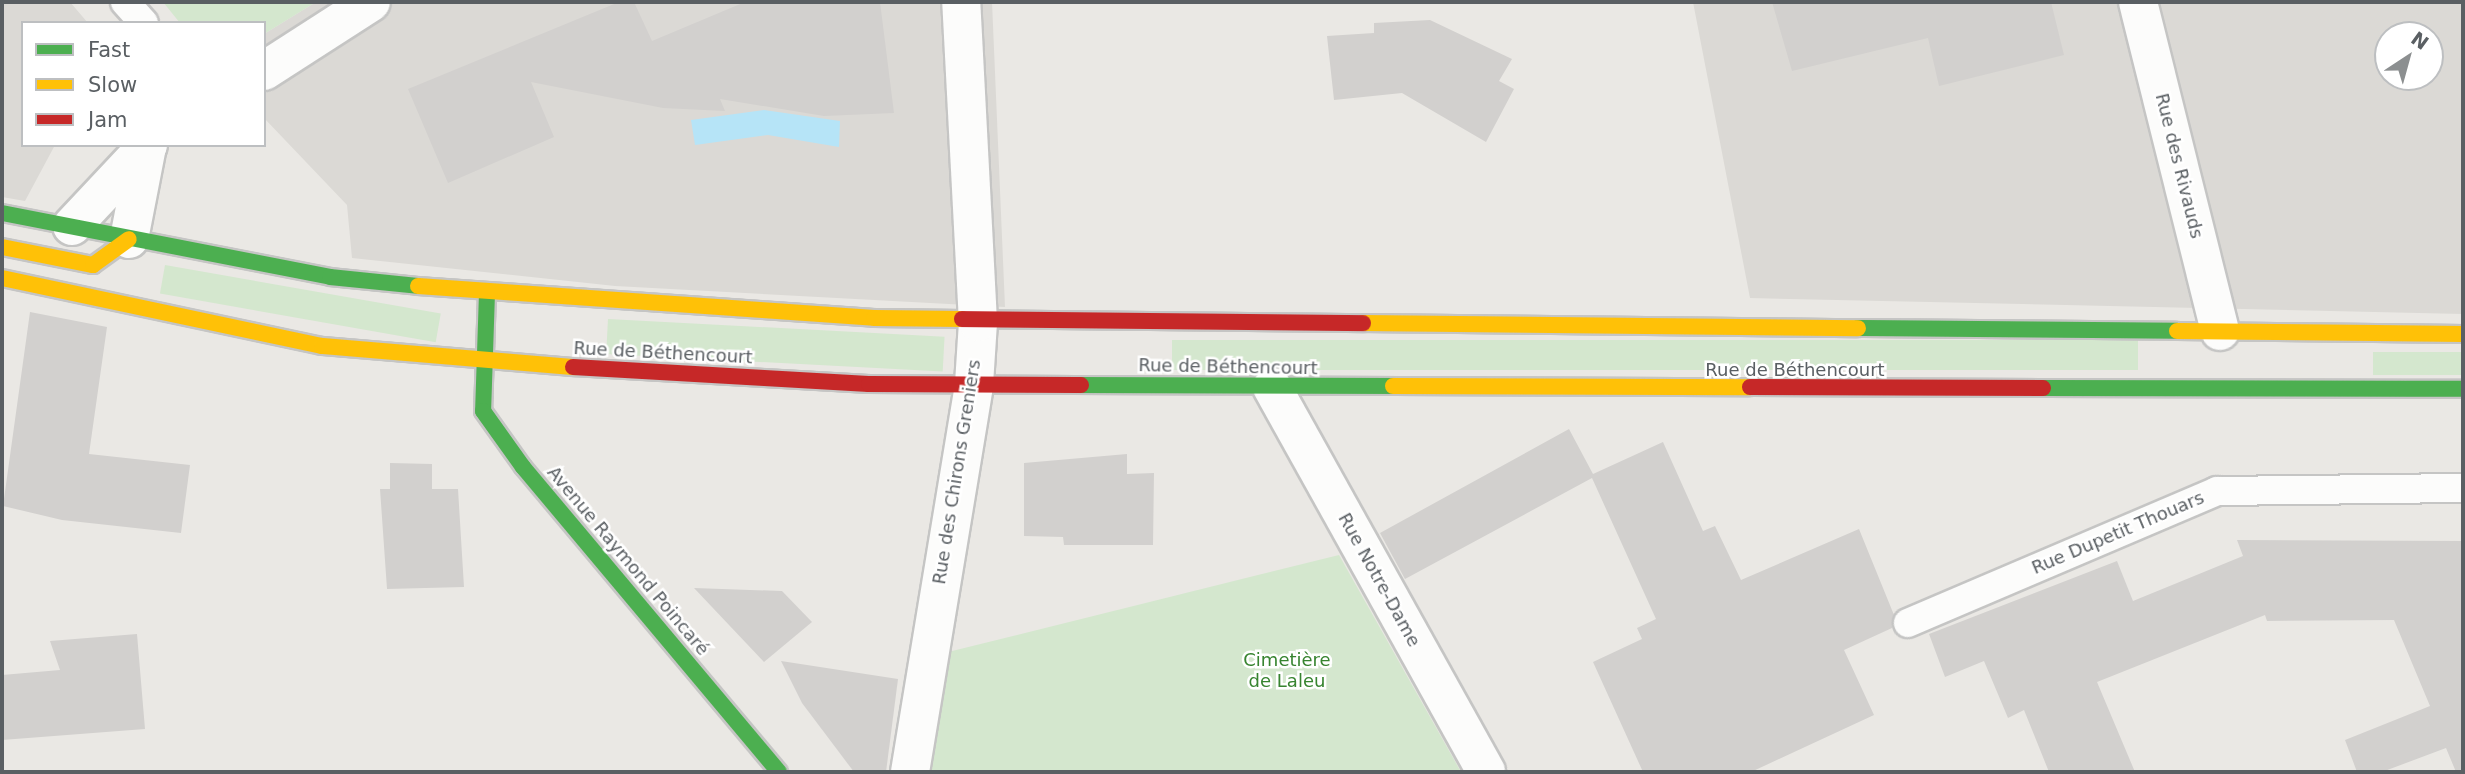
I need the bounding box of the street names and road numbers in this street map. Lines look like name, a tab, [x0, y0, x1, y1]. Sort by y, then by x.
street label: Rue des Rivauds	[2151, 91, 2207, 241]
street label: Rue de Béthencourt	[573, 338, 753, 368]
street label: Rue de Béthencourt	[1138, 355, 1318, 379]
street label: Rue des Chirons Greniers	[929, 358, 985, 586]
street label: Rue de Béthencourt	[1705, 359, 1885, 381]
street label: Avenue Raymond Poincaré	[543, 462, 713, 660]
street label: Rue Dupetit Thouars	[2029, 487, 2207, 579]
street label: Rue Notre-Dame	[1333, 509, 1425, 651]

